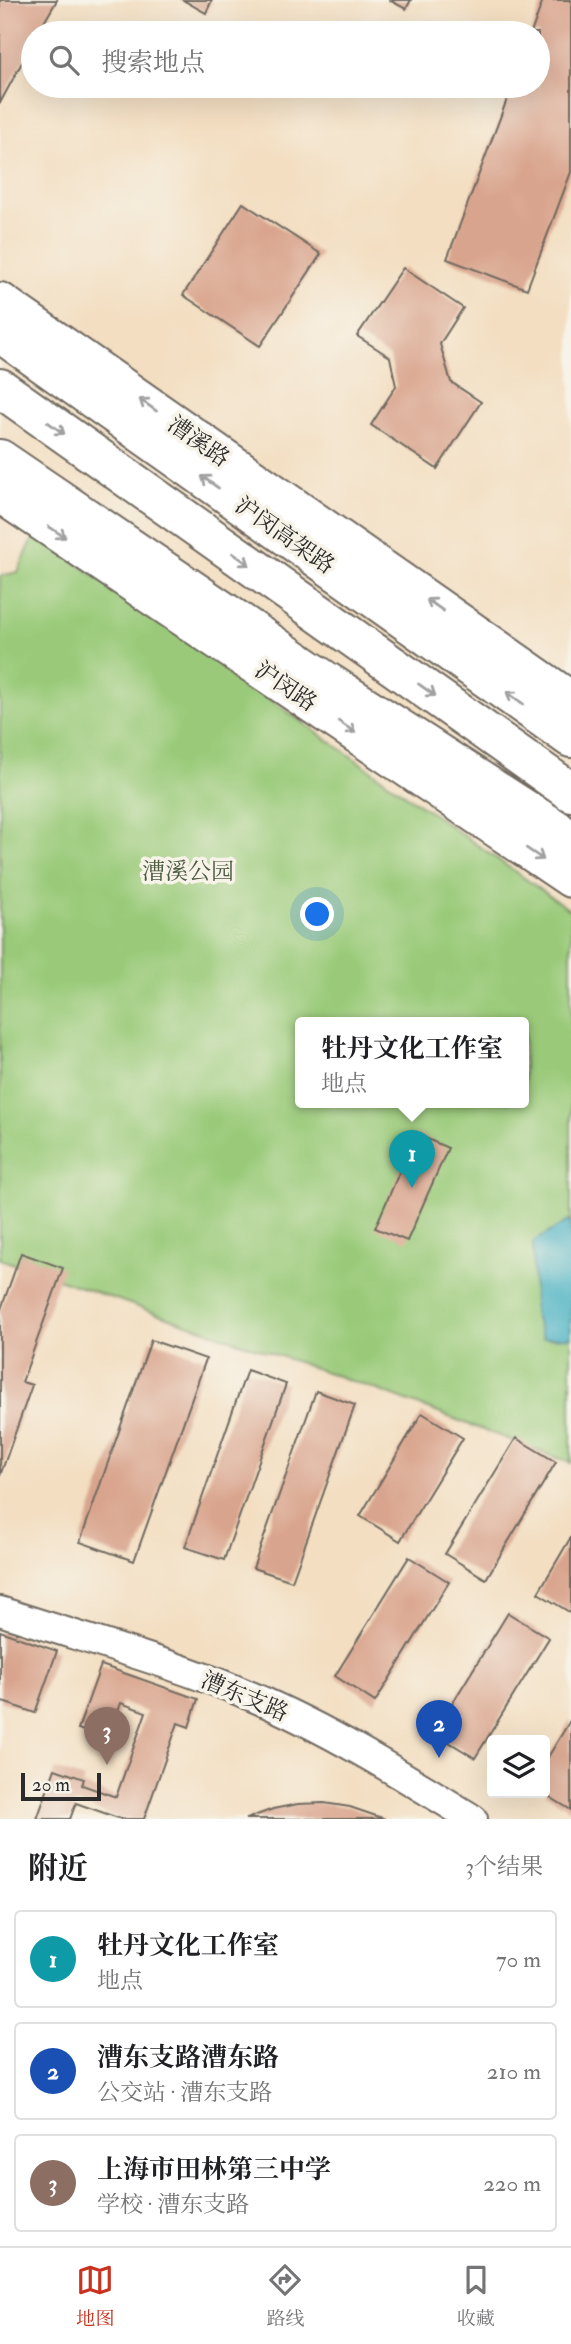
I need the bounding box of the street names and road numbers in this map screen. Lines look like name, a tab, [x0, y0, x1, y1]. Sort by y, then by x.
street label: 漕溪路	[162, 410, 235, 473]
street label: 沪闵高架路	[229, 491, 340, 580]
street label: 沪闵路	[249, 655, 322, 718]
street label: 漕东支路	[197, 1665, 293, 1728]

